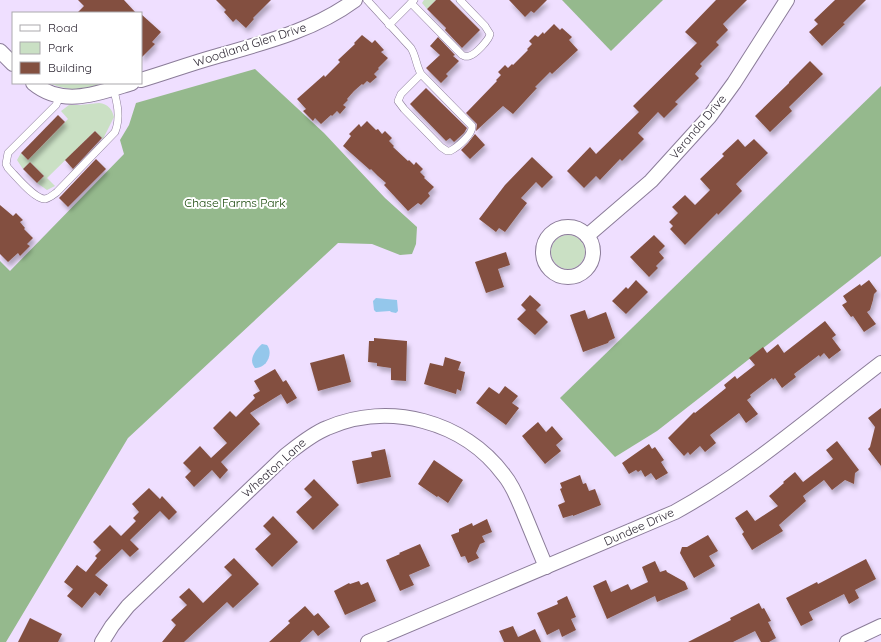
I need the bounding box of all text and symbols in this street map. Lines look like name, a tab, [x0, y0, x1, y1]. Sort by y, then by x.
legend	[12, 12, 142, 84]
street label: Woodland Glen Drive	[192, 19, 308, 70]
text: Road	[48, 20, 78, 35]
text: Park	[48, 40, 73, 55]
text: Building	[48, 60, 92, 75]
street label: Veranda Drive	[666, 91, 729, 162]
park label: Chase Farms Park	[184, 195, 286, 210]
street label: Wheaton Lane	[238, 435, 309, 500]
street label: Dundee Drive	[601, 504, 676, 549]

